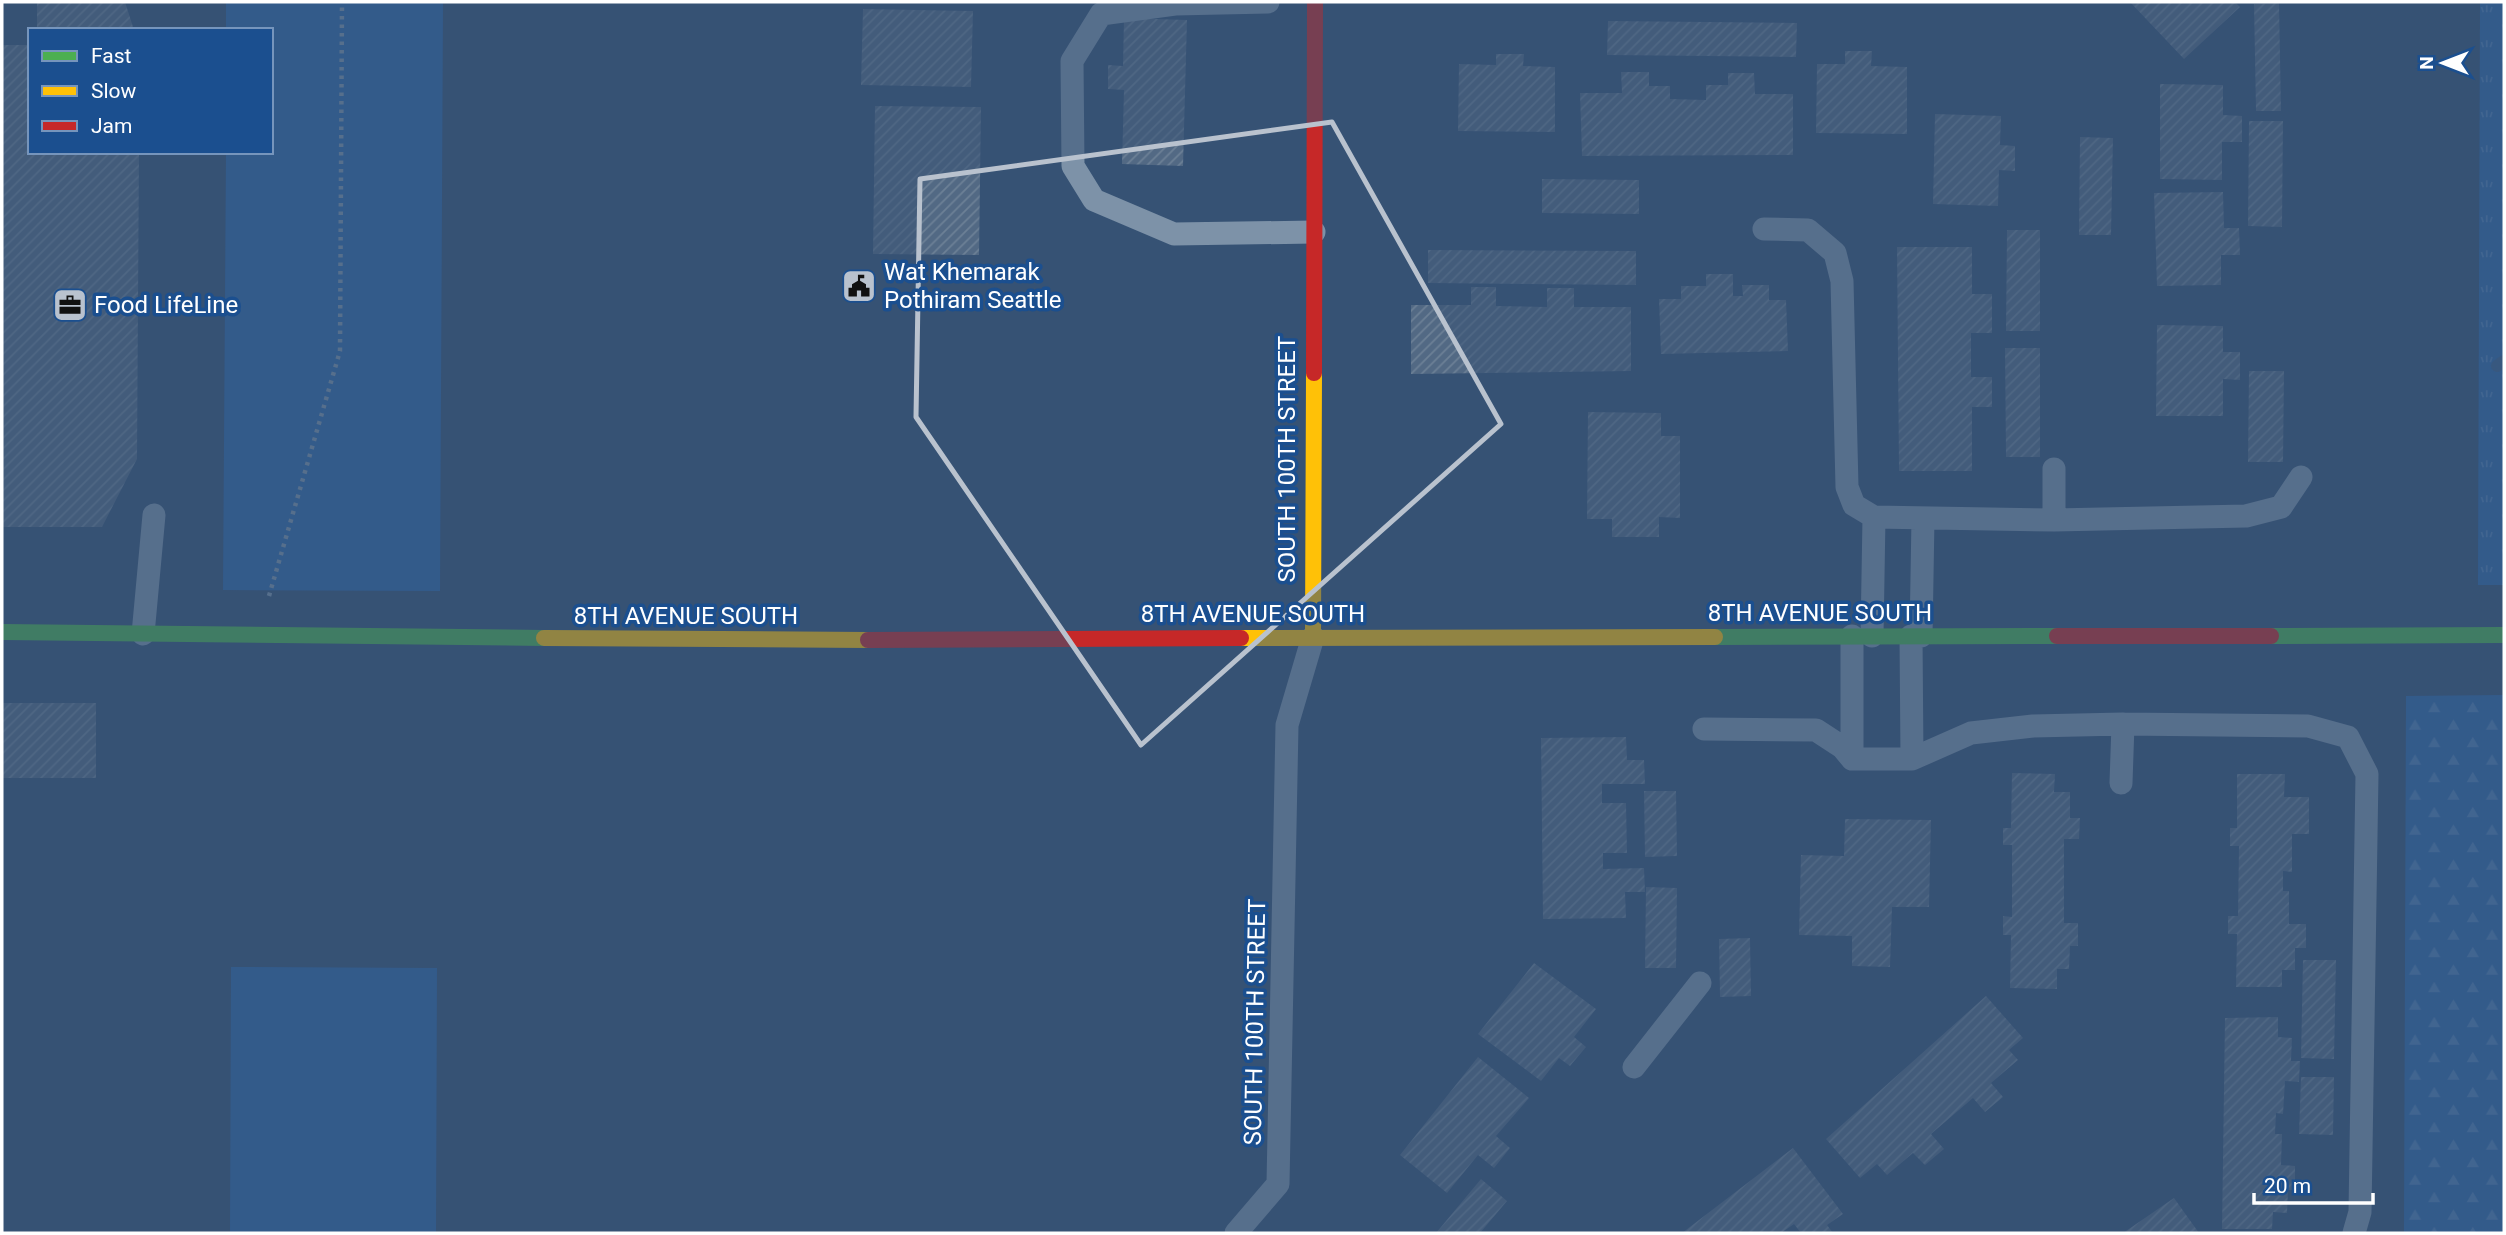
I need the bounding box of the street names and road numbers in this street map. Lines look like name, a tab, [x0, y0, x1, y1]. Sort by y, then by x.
street label: SOUTH 100TH STREET	[1273, 336, 1301, 582]
street label: 8TH AVENUE SOUTH	[1708, 599, 1932, 627]
street label: 8TH AVENUE SOUTH	[1141, 600, 1365, 628]
street label: 8TH AVENUE SOUTH	[574, 602, 798, 630]
street label: SOUTH 100TH STREET	[1239, 898, 1271, 1146]

